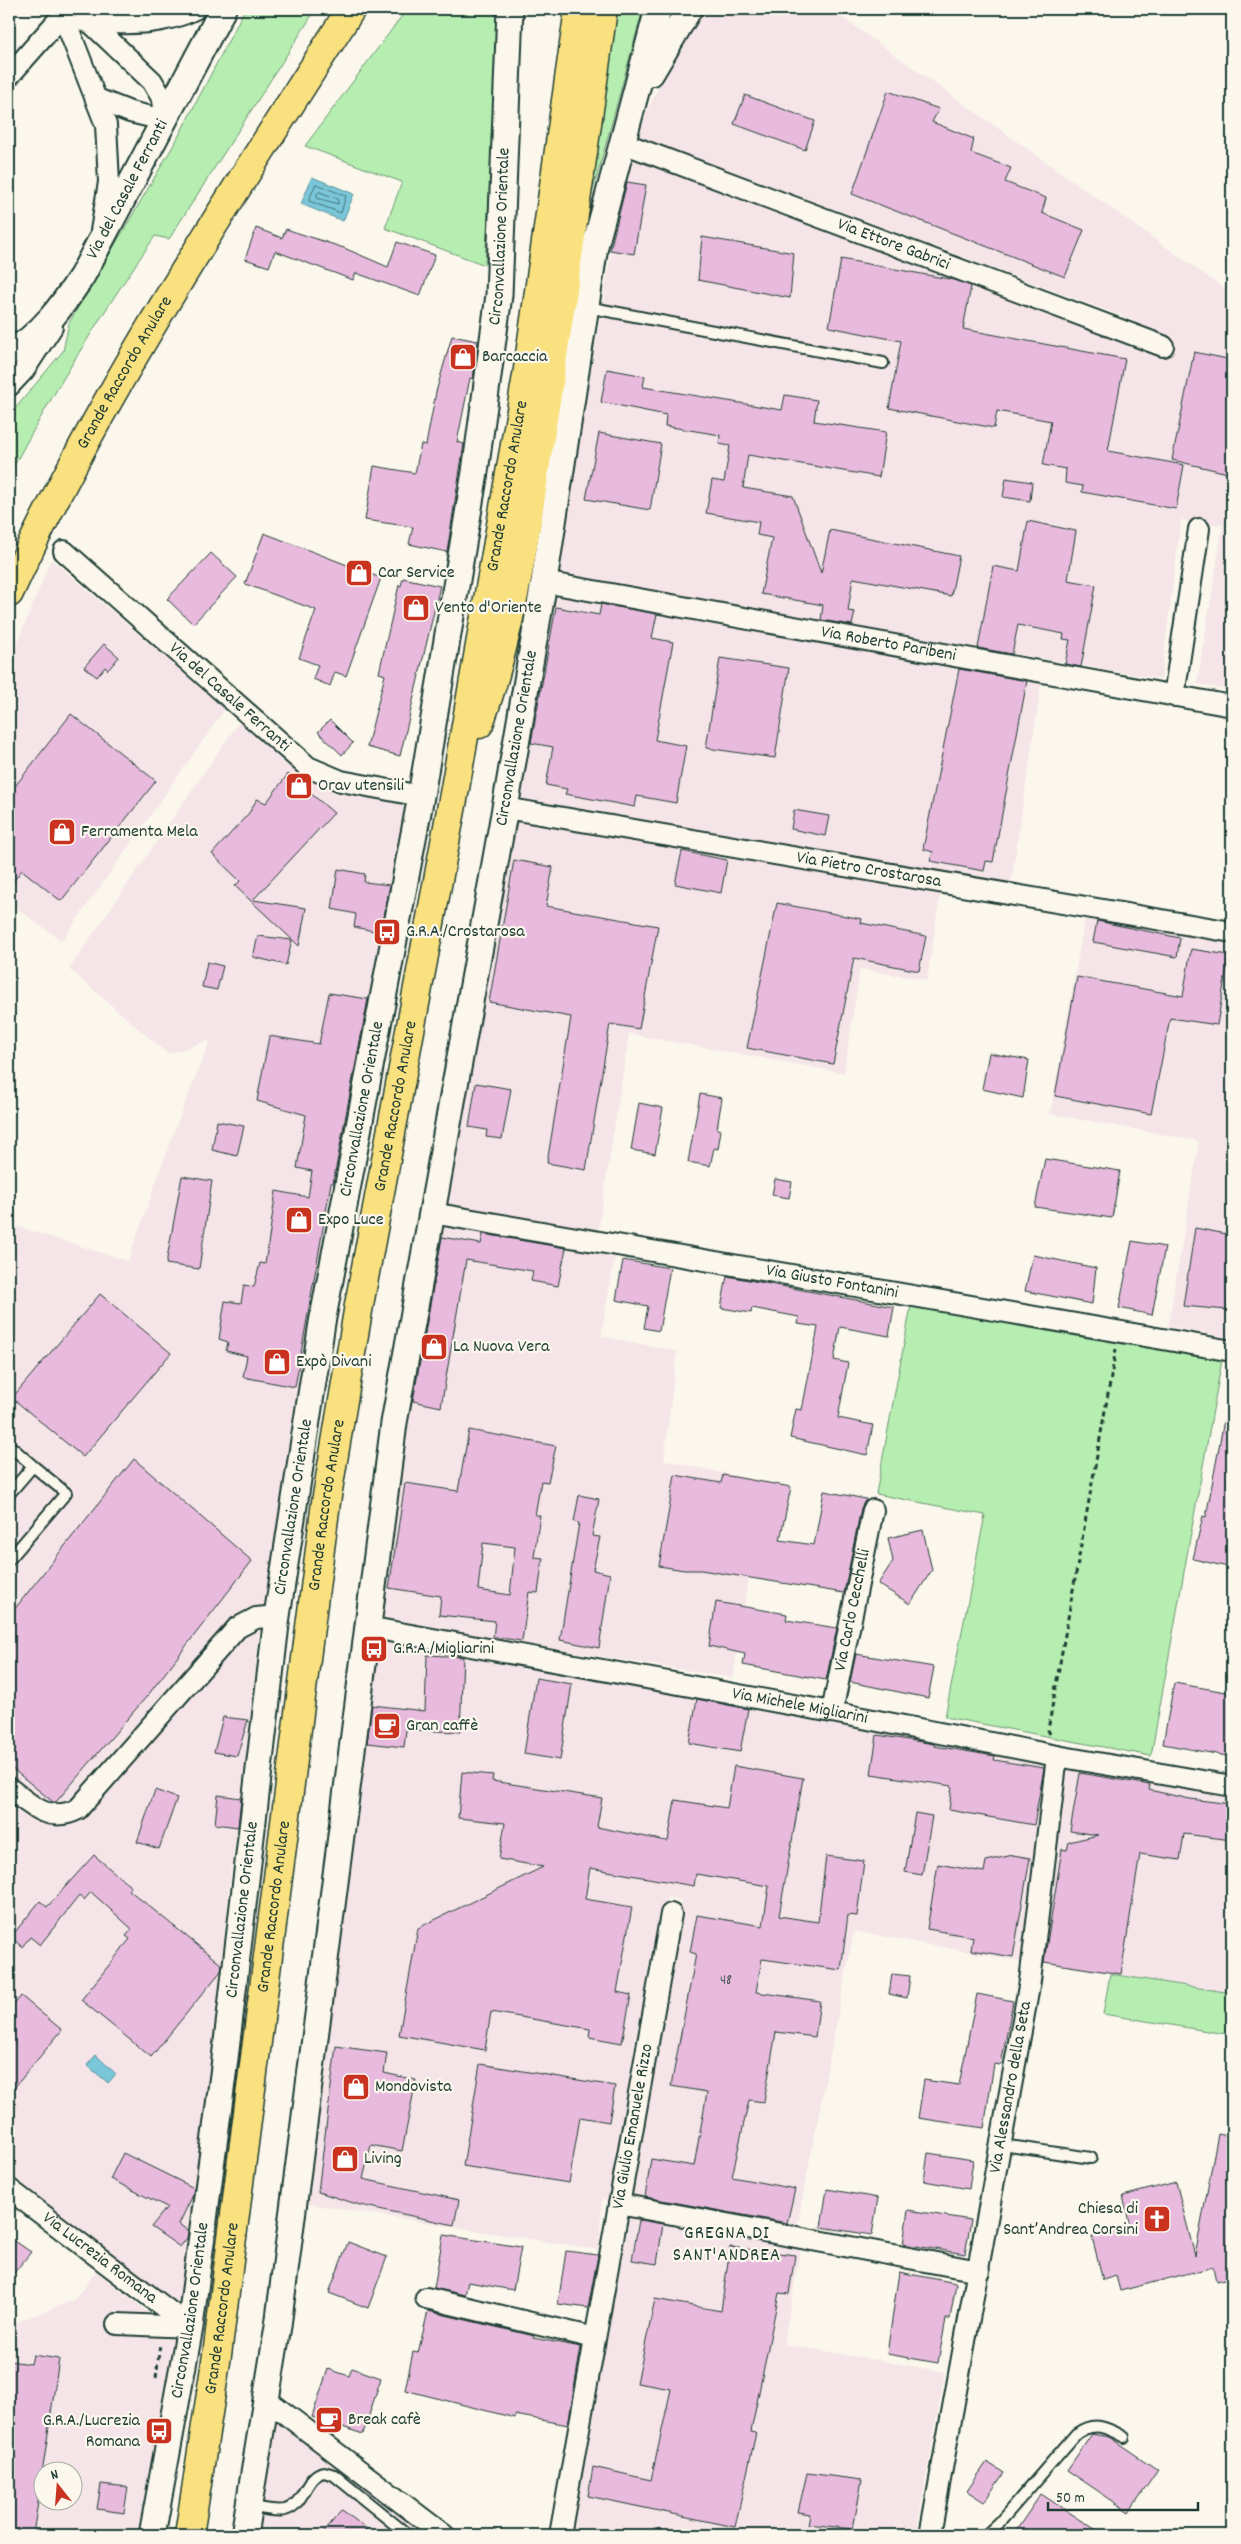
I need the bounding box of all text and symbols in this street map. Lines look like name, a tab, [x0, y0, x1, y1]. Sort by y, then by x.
street label: Via del Casale Ferranti	[80, 115, 175, 264]
street label: Circonvallazione Orientale	[483, 147, 517, 327]
street label: Via Ettore Gabrici	[834, 212, 953, 277]
street label: Grande Raccordo Anulare	[71, 291, 179, 454]
shop icon: Barcaccia	[448, 342, 478, 372]
place label: Barcaccia	[482, 345, 548, 370]
street label: Grande Raccordo Anulare	[481, 399, 535, 574]
shop icon: Car Service	[344, 558, 374, 588]
place label: Car Service	[378, 561, 455, 586]
shop icon: Vento d'Oriente	[401, 593, 431, 623]
place label: Vento d'Oriente	[435, 596, 542, 621]
street label: Via Roberto Paribeni	[819, 620, 958, 668]
street label: Via del Casale Ferranti	[163, 637, 296, 758]
street label: Circonvallazione Orientale	[489, 648, 545, 828]
shop icon: Orav utensili	[284, 771, 314, 801]
place label: Orav utensili	[318, 774, 404, 799]
shop icon: Ferramenta Mela	[47, 817, 77, 847]
place label: Ferramenta Mela	[81, 820, 198, 845]
street label: Via Pietro Crostarosa	[794, 845, 944, 895]
bus stop icon: G.R.A./Crostarosa	[372, 917, 402, 947]
place label: G.R.A./Crostarosa	[406, 920, 525, 945]
street label: Circonvallazione Orientale	[334, 1019, 391, 1199]
street label: Grande Raccordo Anulare	[368, 1019, 424, 1194]
shop icon: Expo Luce	[284, 1205, 314, 1235]
place label: Expo Luce	[318, 1208, 384, 1233]
street label: Via Giusto Fontanini	[764, 1258, 900, 1306]
shop icon: La Nuova Vera	[419, 1332, 449, 1362]
place label: La Nuova Vera	[453, 1335, 550, 1360]
shop icon: Expò Divani	[262, 1347, 292, 1377]
place label: Expò Divani	[296, 1350, 371, 1375]
street label: Circonvallazione Orientale	[268, 1417, 320, 1597]
street label: Grande Raccordo Anulare	[302, 1417, 352, 1593]
street label: Via Carlo Cecchelli	[828, 1547, 877, 1674]
bus stop icon: G.R.A./Migliarini	[359, 1634, 389, 1664]
place label: G.R.A./Migliarini	[393, 1637, 494, 1662]
street label: Via Michele Migliarini	[730, 1681, 870, 1731]
cafe icon: Gran caffè	[372, 1711, 402, 1741]
place label: Gran caffè	[406, 1714, 479, 1739]
street label: Grande Raccordo Anulare	[251, 1819, 298, 1994]
street label: Circonvallazione Orientale	[220, 1820, 265, 2000]
house number: 48	[720, 1970, 732, 1992]
street label: Via Alessandro della Seta	[983, 1999, 1039, 2175]
street label: Via Giulio Emanuele Rizzo	[606, 2042, 660, 2211]
shop icon: Mondovista	[341, 2072, 371, 2102]
place label: Mondovista	[375, 2075, 452, 2100]
shop icon: Living	[330, 2144, 360, 2174]
place label: Living	[364, 2147, 402, 2172]
place label: Chiesa di Sant’Andrea Corsini	[1003, 2197, 1138, 2243]
church icon: Chiesa di Sant’Andrea Corsini	[1142, 2204, 1172, 2234]
street label: Via Lucrezia Romana	[37, 2206, 163, 2310]
street label: Circonvallazione Orientale	[165, 2221, 216, 2400]
street label: Grande Raccordo Anulare	[199, 2221, 246, 2396]
district label: GREGNA DI SANT'ANDREA	[673, 2221, 781, 2270]
cafe icon: Break cafè	[314, 2405, 344, 2435]
place label: Break cafè	[348, 2408, 421, 2433]
place label: G.R.A./Lucrezia Romana	[43, 2409, 141, 2455]
bus stop icon: G.R.A./Lucrezia Romana	[144, 2416, 174, 2446]
north arrow	[32, 2462, 82, 2512]
text: N	[49, 2465, 61, 2486]
scale bar	[1048, 2479, 1198, 2511]
text: 50 m	[1056, 2488, 1085, 2510]

